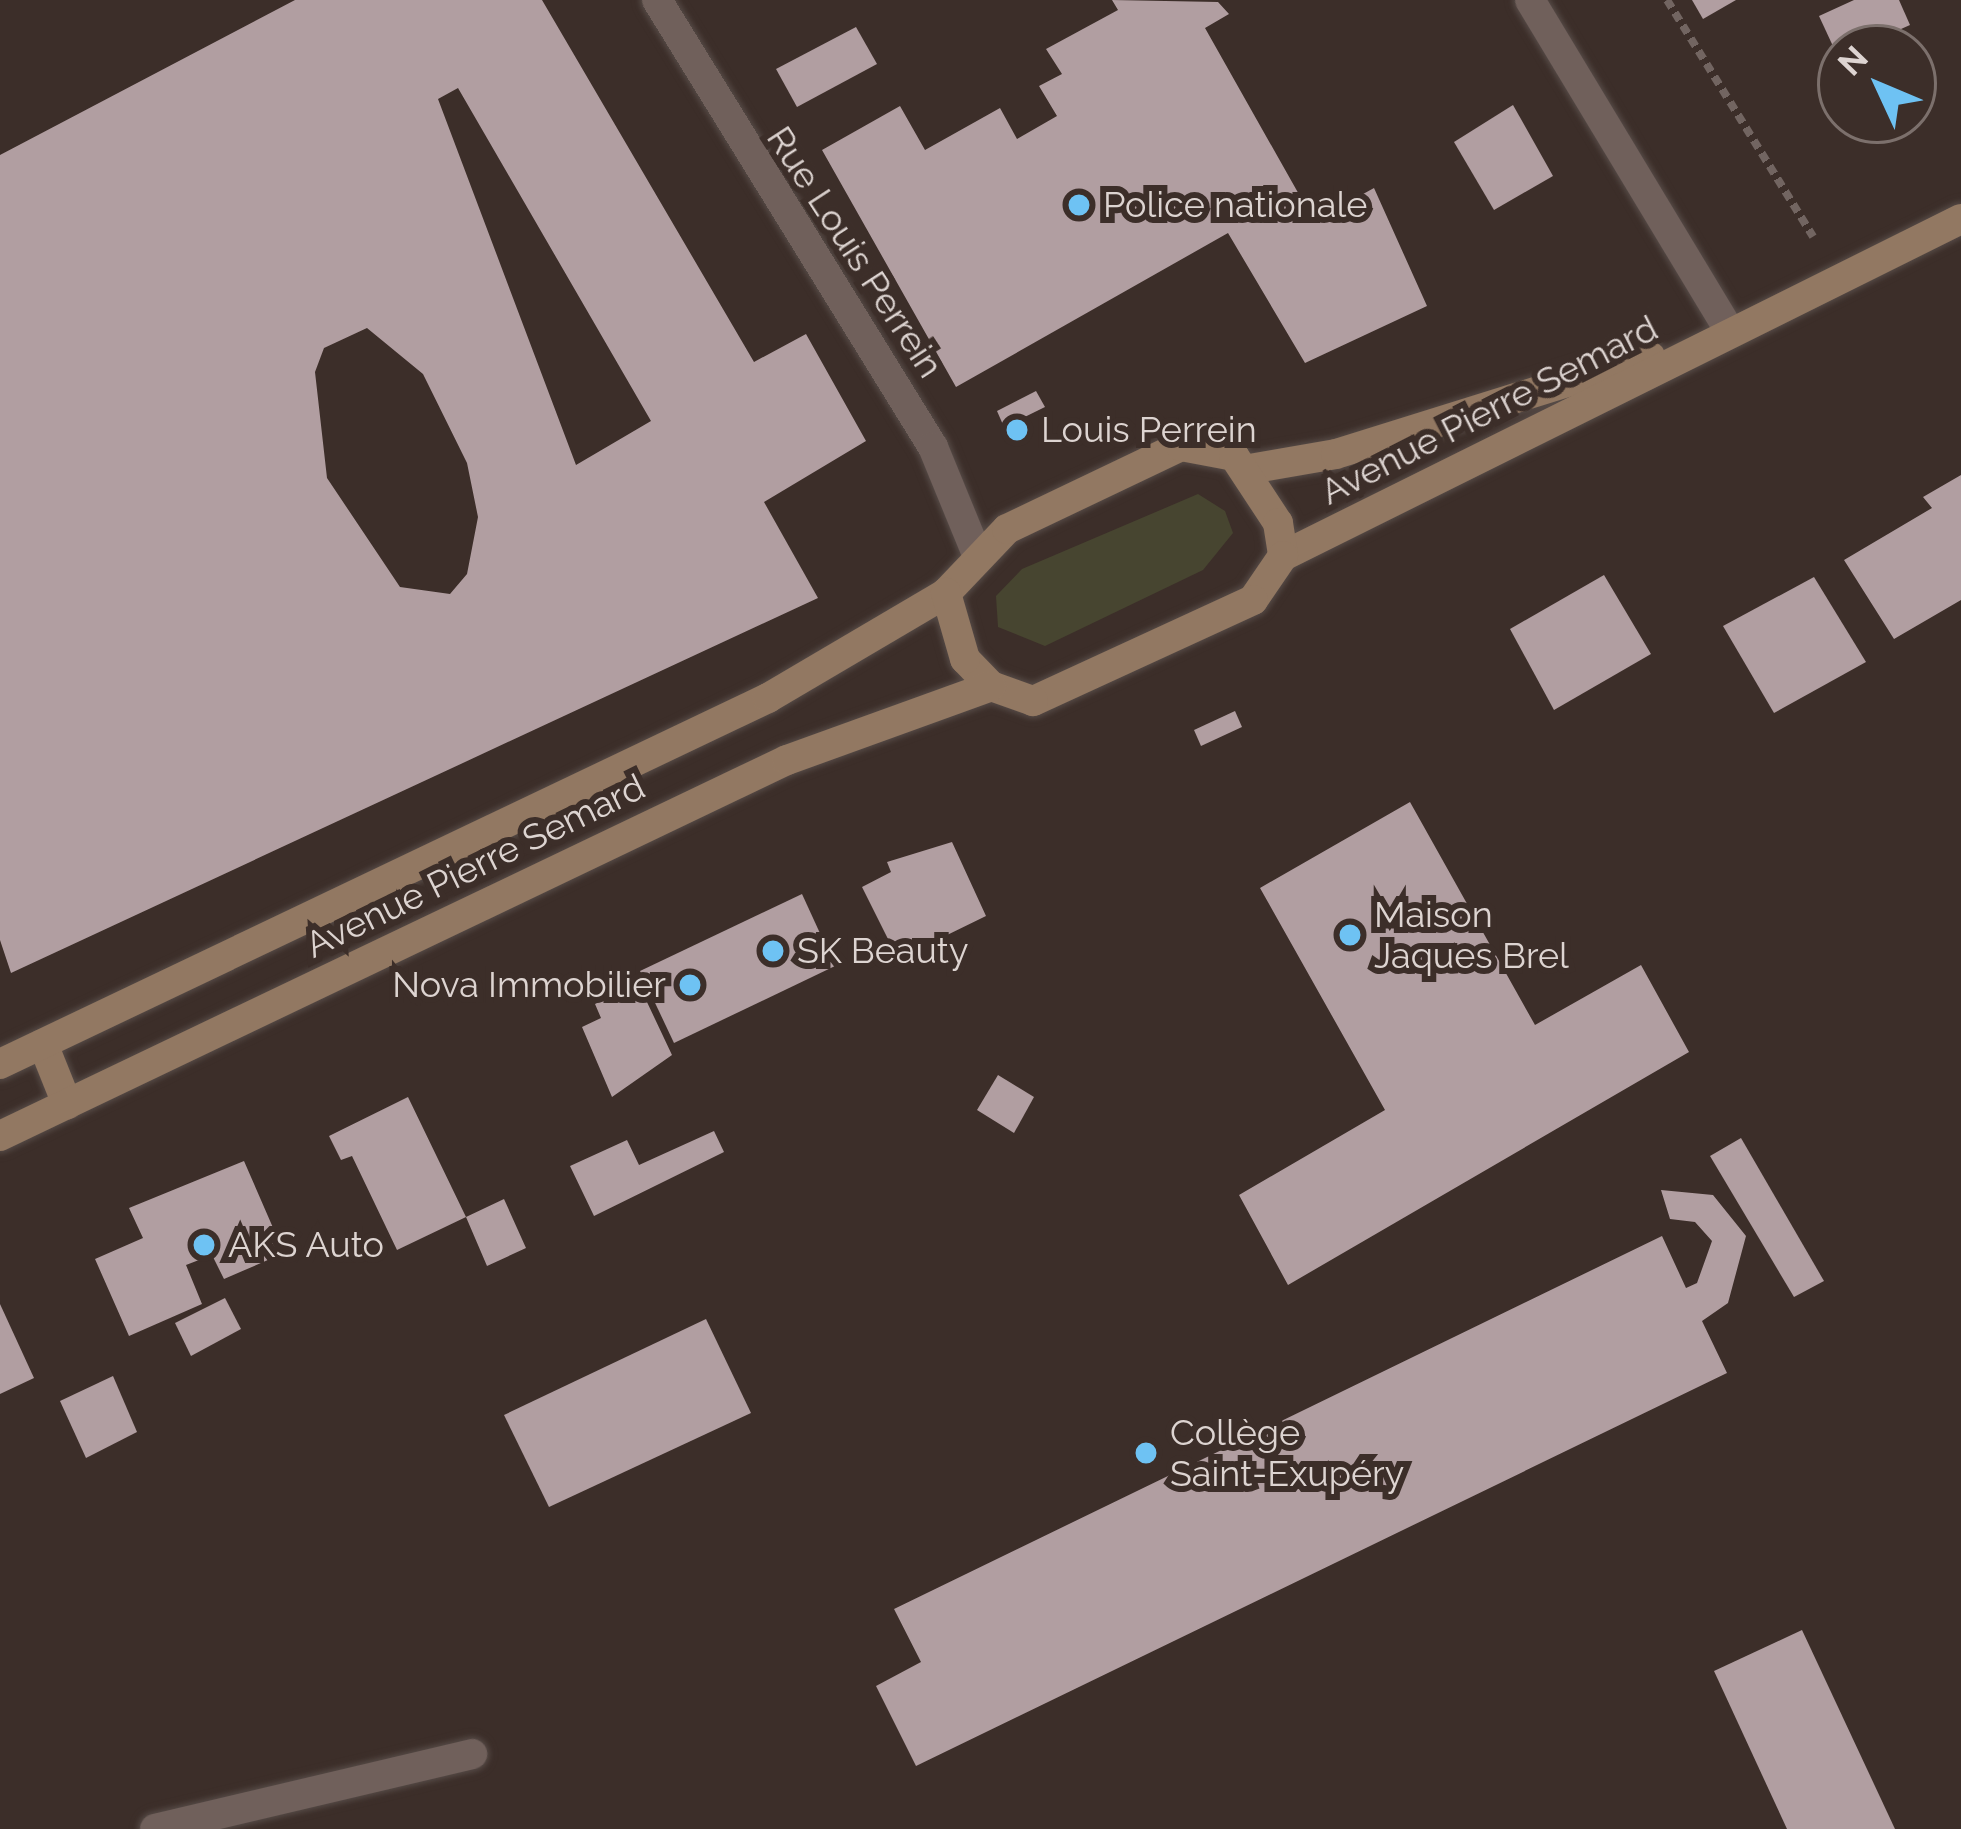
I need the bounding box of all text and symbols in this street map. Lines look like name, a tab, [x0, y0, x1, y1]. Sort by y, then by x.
north arrow	[1817, 24, 1937, 144]
text: N	[1830, 38, 1876, 83]
street label: Rue Louis Perrein	[758, 118, 952, 386]
place label: Police nationale	[1103, 183, 1367, 227]
marker: Police nationale	[1066, 192, 1092, 218]
street label: Avenue Pierre Semard	[1313, 306, 1665, 514]
place label: Louis Perrein	[1041, 408, 1257, 452]
marker: Louis Perrein	[1004, 417, 1030, 443]
street label: Avenue Pierre Semard	[298, 765, 652, 967]
place label: Maison Jaques Brel	[1374, 892, 1569, 977]
marker: Maison Jaques Brel	[1337, 922, 1363, 948]
place label: SK Beauty	[797, 929, 969, 973]
marker: SK Beauty	[760, 938, 786, 964]
place label: Nova Immobilier	[392, 963, 666, 1007]
marker: Nova Immobilier	[677, 972, 703, 998]
place label: AKS Auto	[228, 1223, 385, 1267]
marker: AKS Auto	[191, 1232, 217, 1258]
place label: Collège Saint-Exupéry	[1170, 1410, 1404, 1495]
marker: Collège Saint-Exupéry	[1133, 1440, 1159, 1466]

